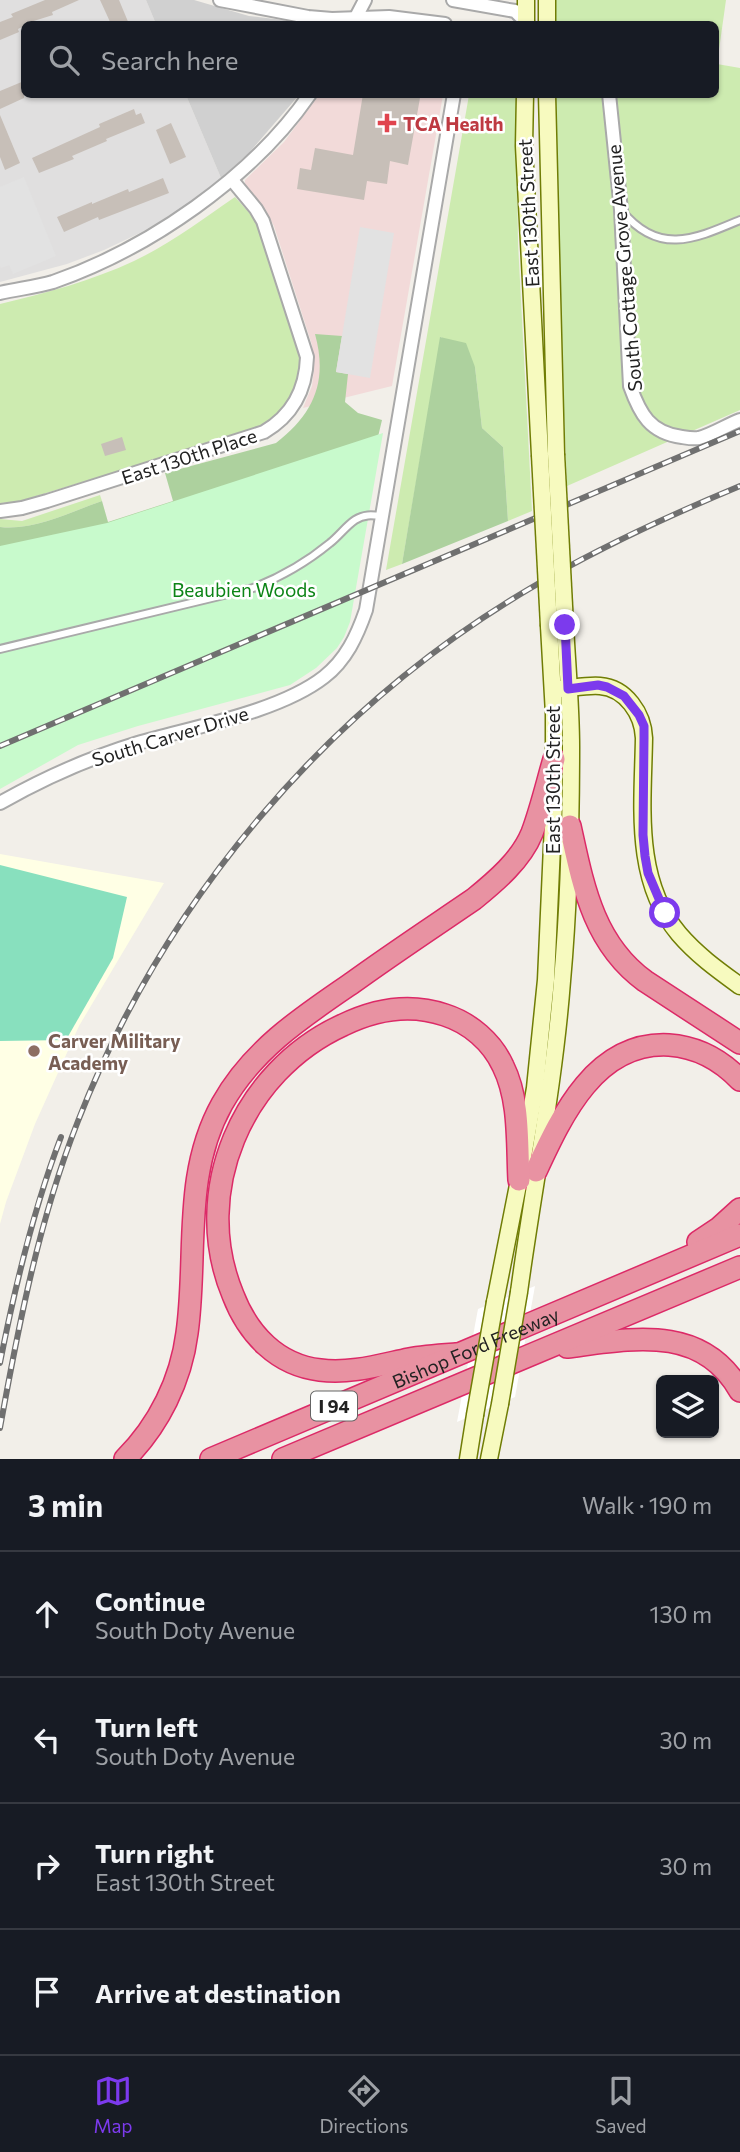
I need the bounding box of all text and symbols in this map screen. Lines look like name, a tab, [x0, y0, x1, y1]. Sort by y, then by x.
search box	[21, 21, 719, 98]
icon: search	[45, 41, 83, 79]
text: Search here	[101, 44, 239, 75]
place label: TCA Health	[403, 112, 504, 135]
marker: TCA Health	[377, 113, 397, 133]
street label: East 130th Street	[513, 138, 543, 288]
street label: South Cottage Grove Avenue	[602, 144, 646, 392]
street label: East 130th Place	[118, 423, 260, 489]
park label: Beaubien Woods	[172, 578, 316, 601]
route end	[549, 609, 580, 640]
street label: South Carver Drive	[89, 701, 251, 771]
street label: East 130th Street	[541, 705, 564, 854]
route start	[649, 897, 680, 928]
place label: Carver Military Academy	[48, 1029, 181, 1074]
marker: Carver Military Academy	[26, 1043, 42, 1059]
street label: Bishop Ford Freeway	[388, 1302, 562, 1393]
map controls	[656, 1375, 719, 1438]
button: layers	[656, 1375, 719, 1438]
road number: I 94	[311, 1392, 357, 1420]
text: 3 min	[28, 1486, 103, 1523]
text: Walk · 190 m	[582, 1491, 712, 1519]
text: Continue	[95, 1585, 205, 1616]
icon: ahead	[28, 1595, 66, 1633]
text: 130 m	[650, 1600, 712, 1628]
text: South Doty Avenue	[95, 1616, 295, 1644]
text: Turn left	[95, 1711, 198, 1742]
icon: left	[28, 1721, 66, 1759]
text: 30 m	[659, 1726, 712, 1754]
text: South Doty Avenue	[95, 1742, 295, 1770]
text: Turn right	[95, 1837, 214, 1868]
icon: right	[28, 1847, 66, 1885]
text: 30 m	[659, 1852, 712, 1880]
text: East 130th Street	[95, 1868, 275, 1896]
icon: arrive	[28, 1973, 66, 2011]
text: Arrive at destination	[95, 1977, 341, 2008]
tab: Map	[93, 2072, 133, 2137]
tab: Directions	[319, 2072, 409, 2137]
tab: Saved	[595, 2072, 647, 2137]

